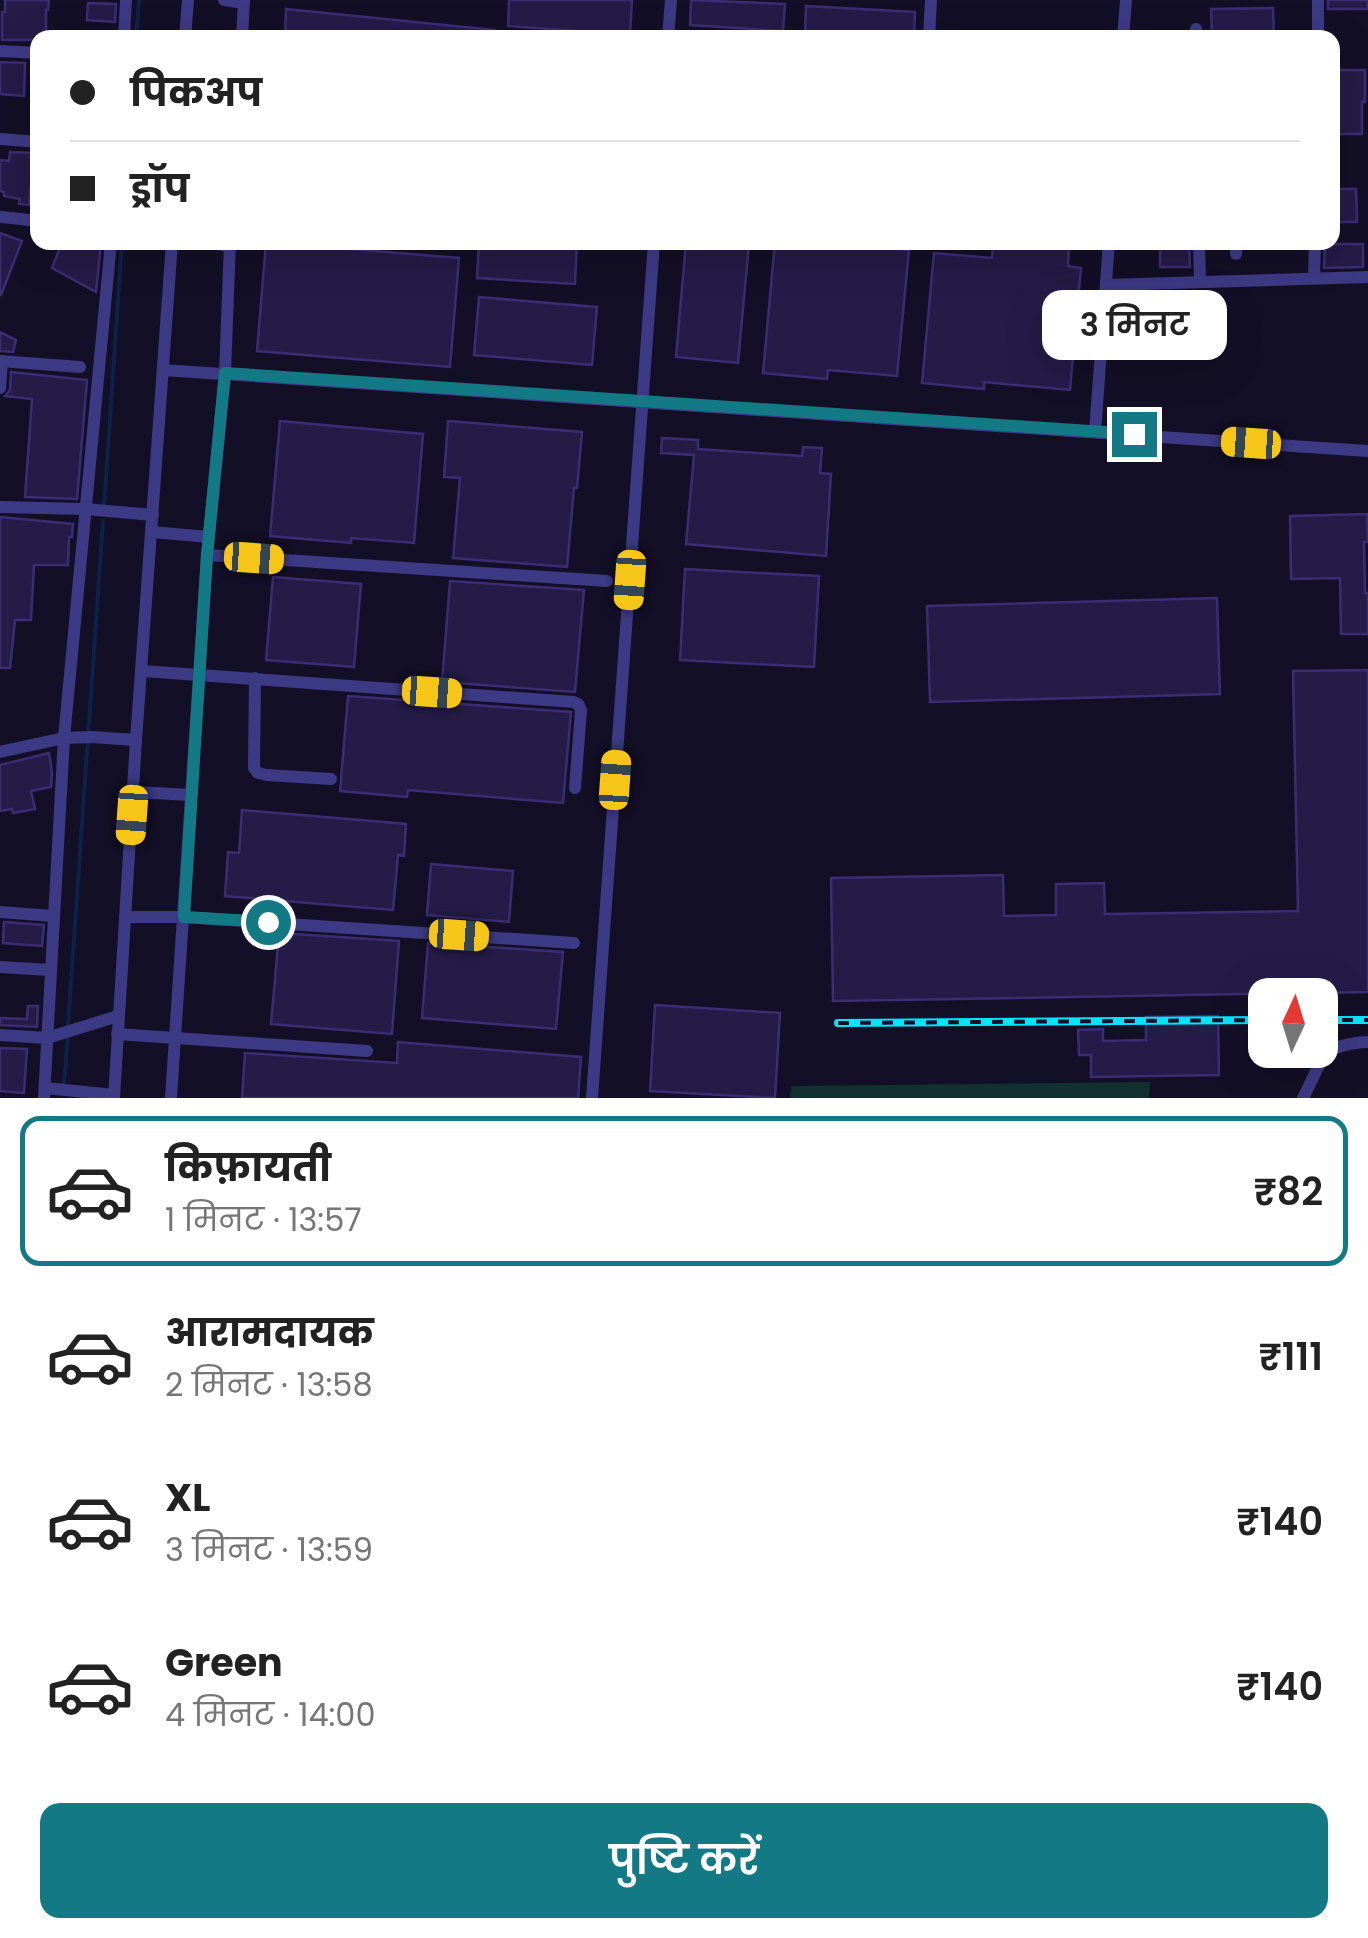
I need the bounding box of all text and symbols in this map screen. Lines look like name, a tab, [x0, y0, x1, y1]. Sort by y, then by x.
text: पिकअप	[130, 66, 262, 119]
text: ड्रॉप	[130, 162, 189, 215]
callout: 3 मिनट	[1042, 289, 1226, 359]
text: 3 मिनट	[1080, 302, 1189, 347]
route end	[1112, 412, 1157, 457]
car	[1220, 426, 1282, 460]
car	[223, 541, 285, 575]
car	[613, 549, 647, 611]
car	[401, 675, 463, 709]
car	[598, 749, 632, 811]
car	[115, 784, 149, 846]
route start	[246, 900, 291, 945]
car	[428, 918, 490, 952]
north arrow	[1248, 978, 1338, 1068]
map controls	[1248, 978, 1338, 1068]
text: किफ़ायती	[165, 1141, 331, 1194]
icon: car	[45, 1146, 135, 1236]
text: ₹82	[1254, 1165, 1323, 1218]
text: 1 मिनट · 13:57	[165, 1197, 362, 1242]
text: आरामदायक	[165, 1306, 374, 1359]
icon: car	[45, 1311, 135, 1401]
text: ₹111	[1259, 1330, 1323, 1383]
text: 2 मिनट · 13:58	[165, 1362, 373, 1407]
text: XL	[165, 1471, 210, 1524]
icon: car	[45, 1476, 135, 1566]
text: ₹140	[1236, 1495, 1323, 1548]
text: 3 मिनट · 13:59	[165, 1527, 373, 1572]
text: Green	[165, 1636, 283, 1689]
icon: car	[45, 1641, 135, 1731]
text: ₹140	[1236, 1660, 1323, 1713]
text: 4 मिनट · 14:00	[165, 1692, 376, 1737]
button: पुष्टि करें	[40, 1803, 1328, 1918]

